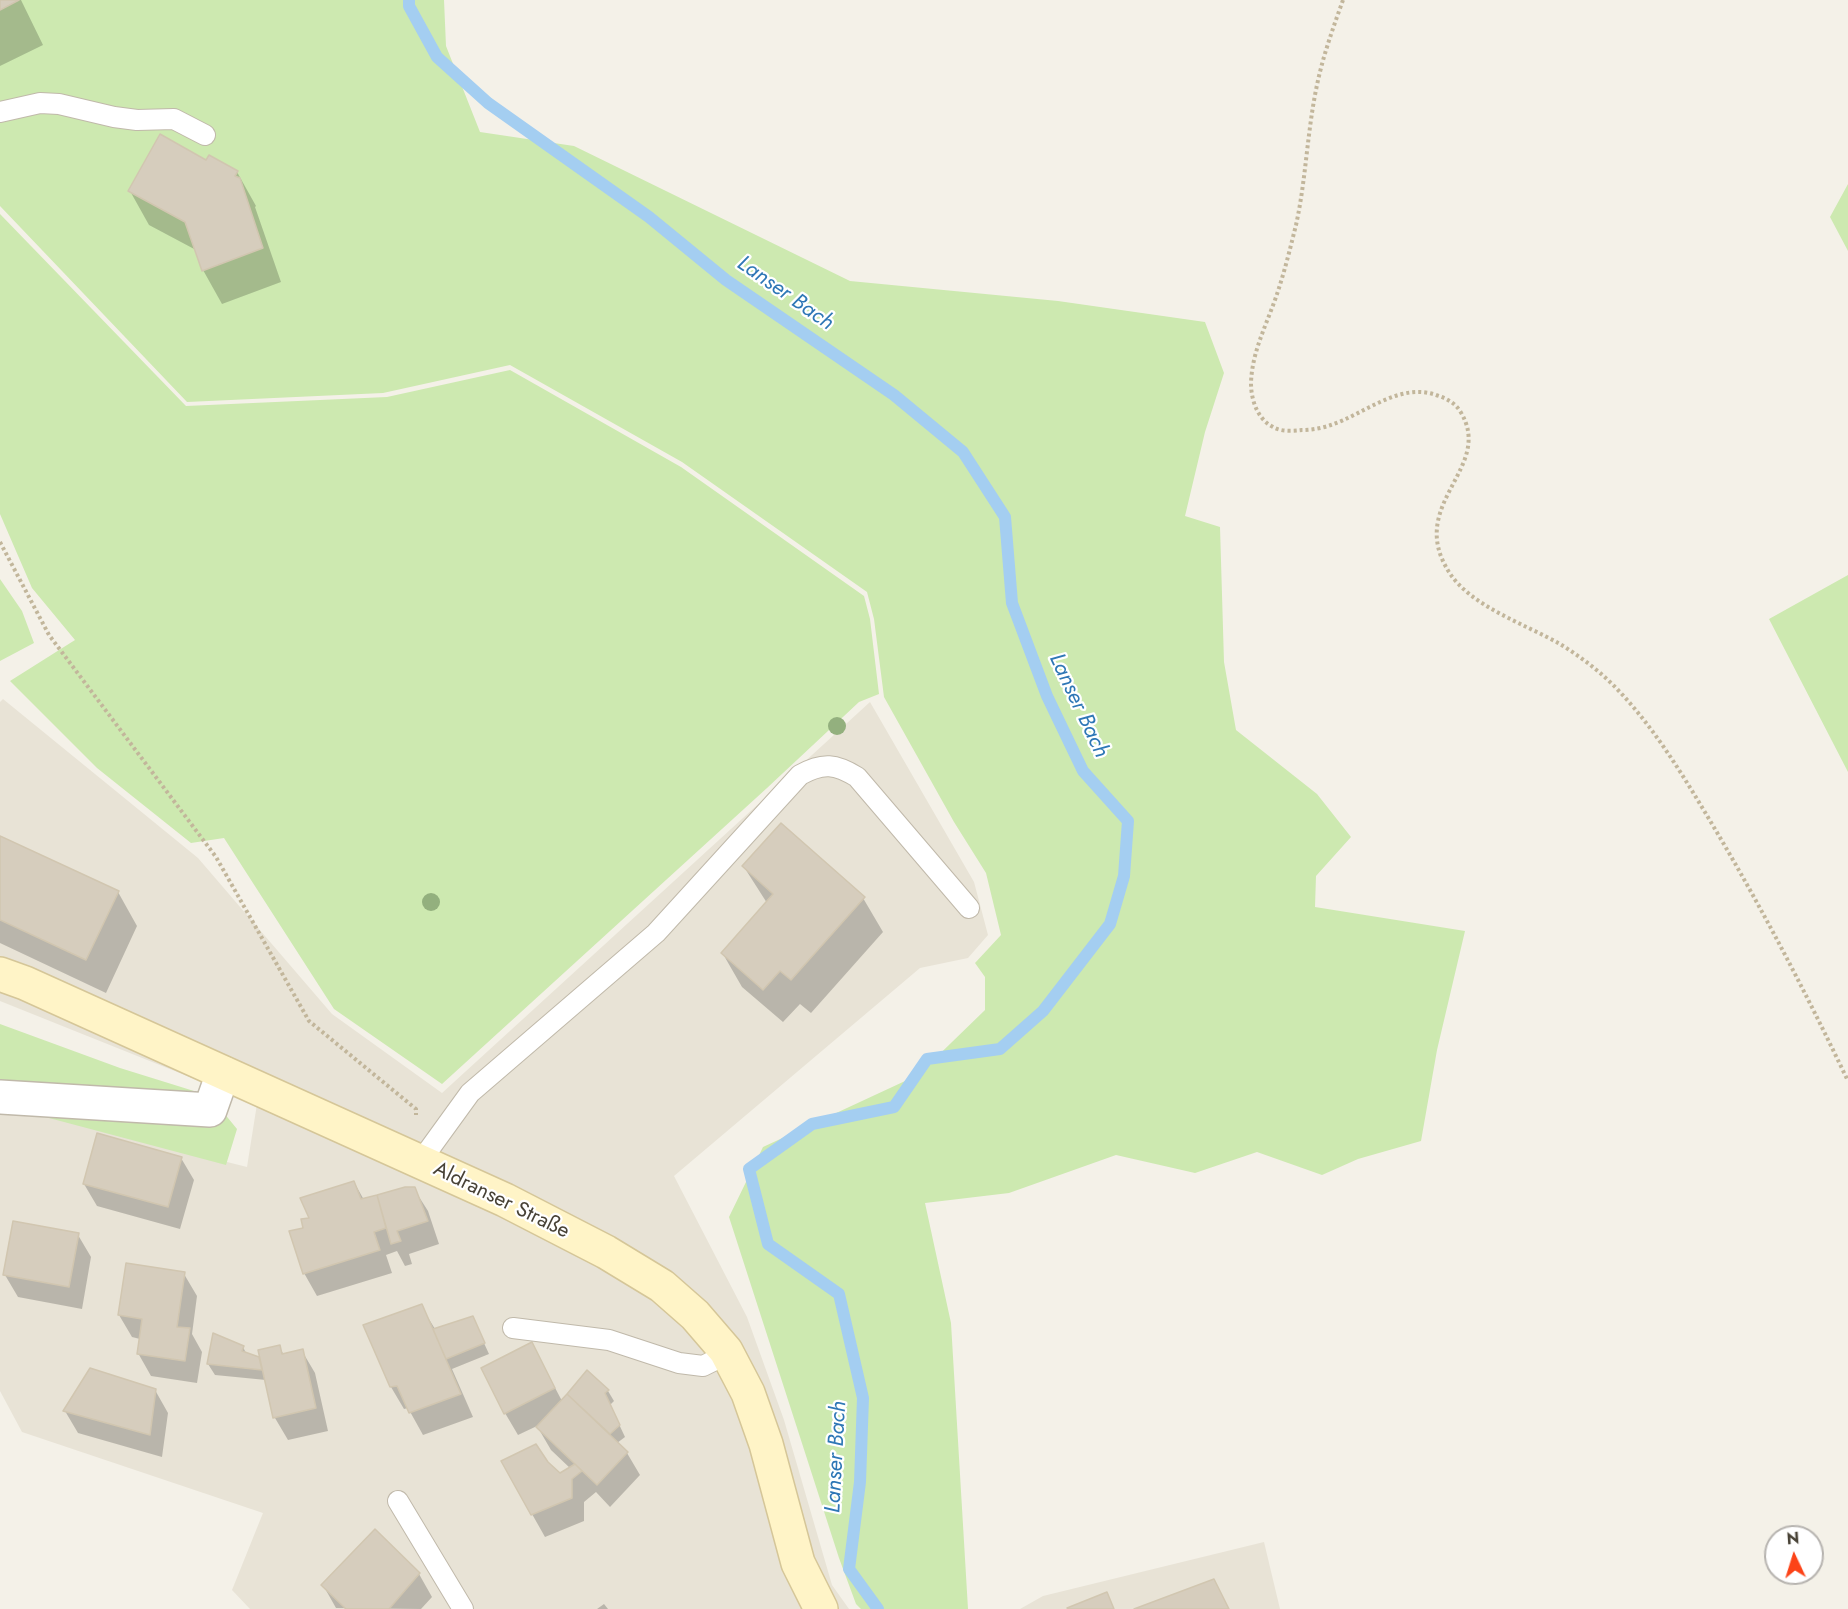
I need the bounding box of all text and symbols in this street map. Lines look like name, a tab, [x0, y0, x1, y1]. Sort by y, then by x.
water label: Lanser Bach	[732, 251, 838, 337]
water label: Lanser Bach	[1042, 650, 1114, 762]
street label: Aldranser Straße	[429, 1157, 573, 1245]
water label: Lanser Bach	[821, 1400, 853, 1514]
north arrow	[1764, 1525, 1824, 1585]
text: N	[1786, 1527, 1800, 1550]

